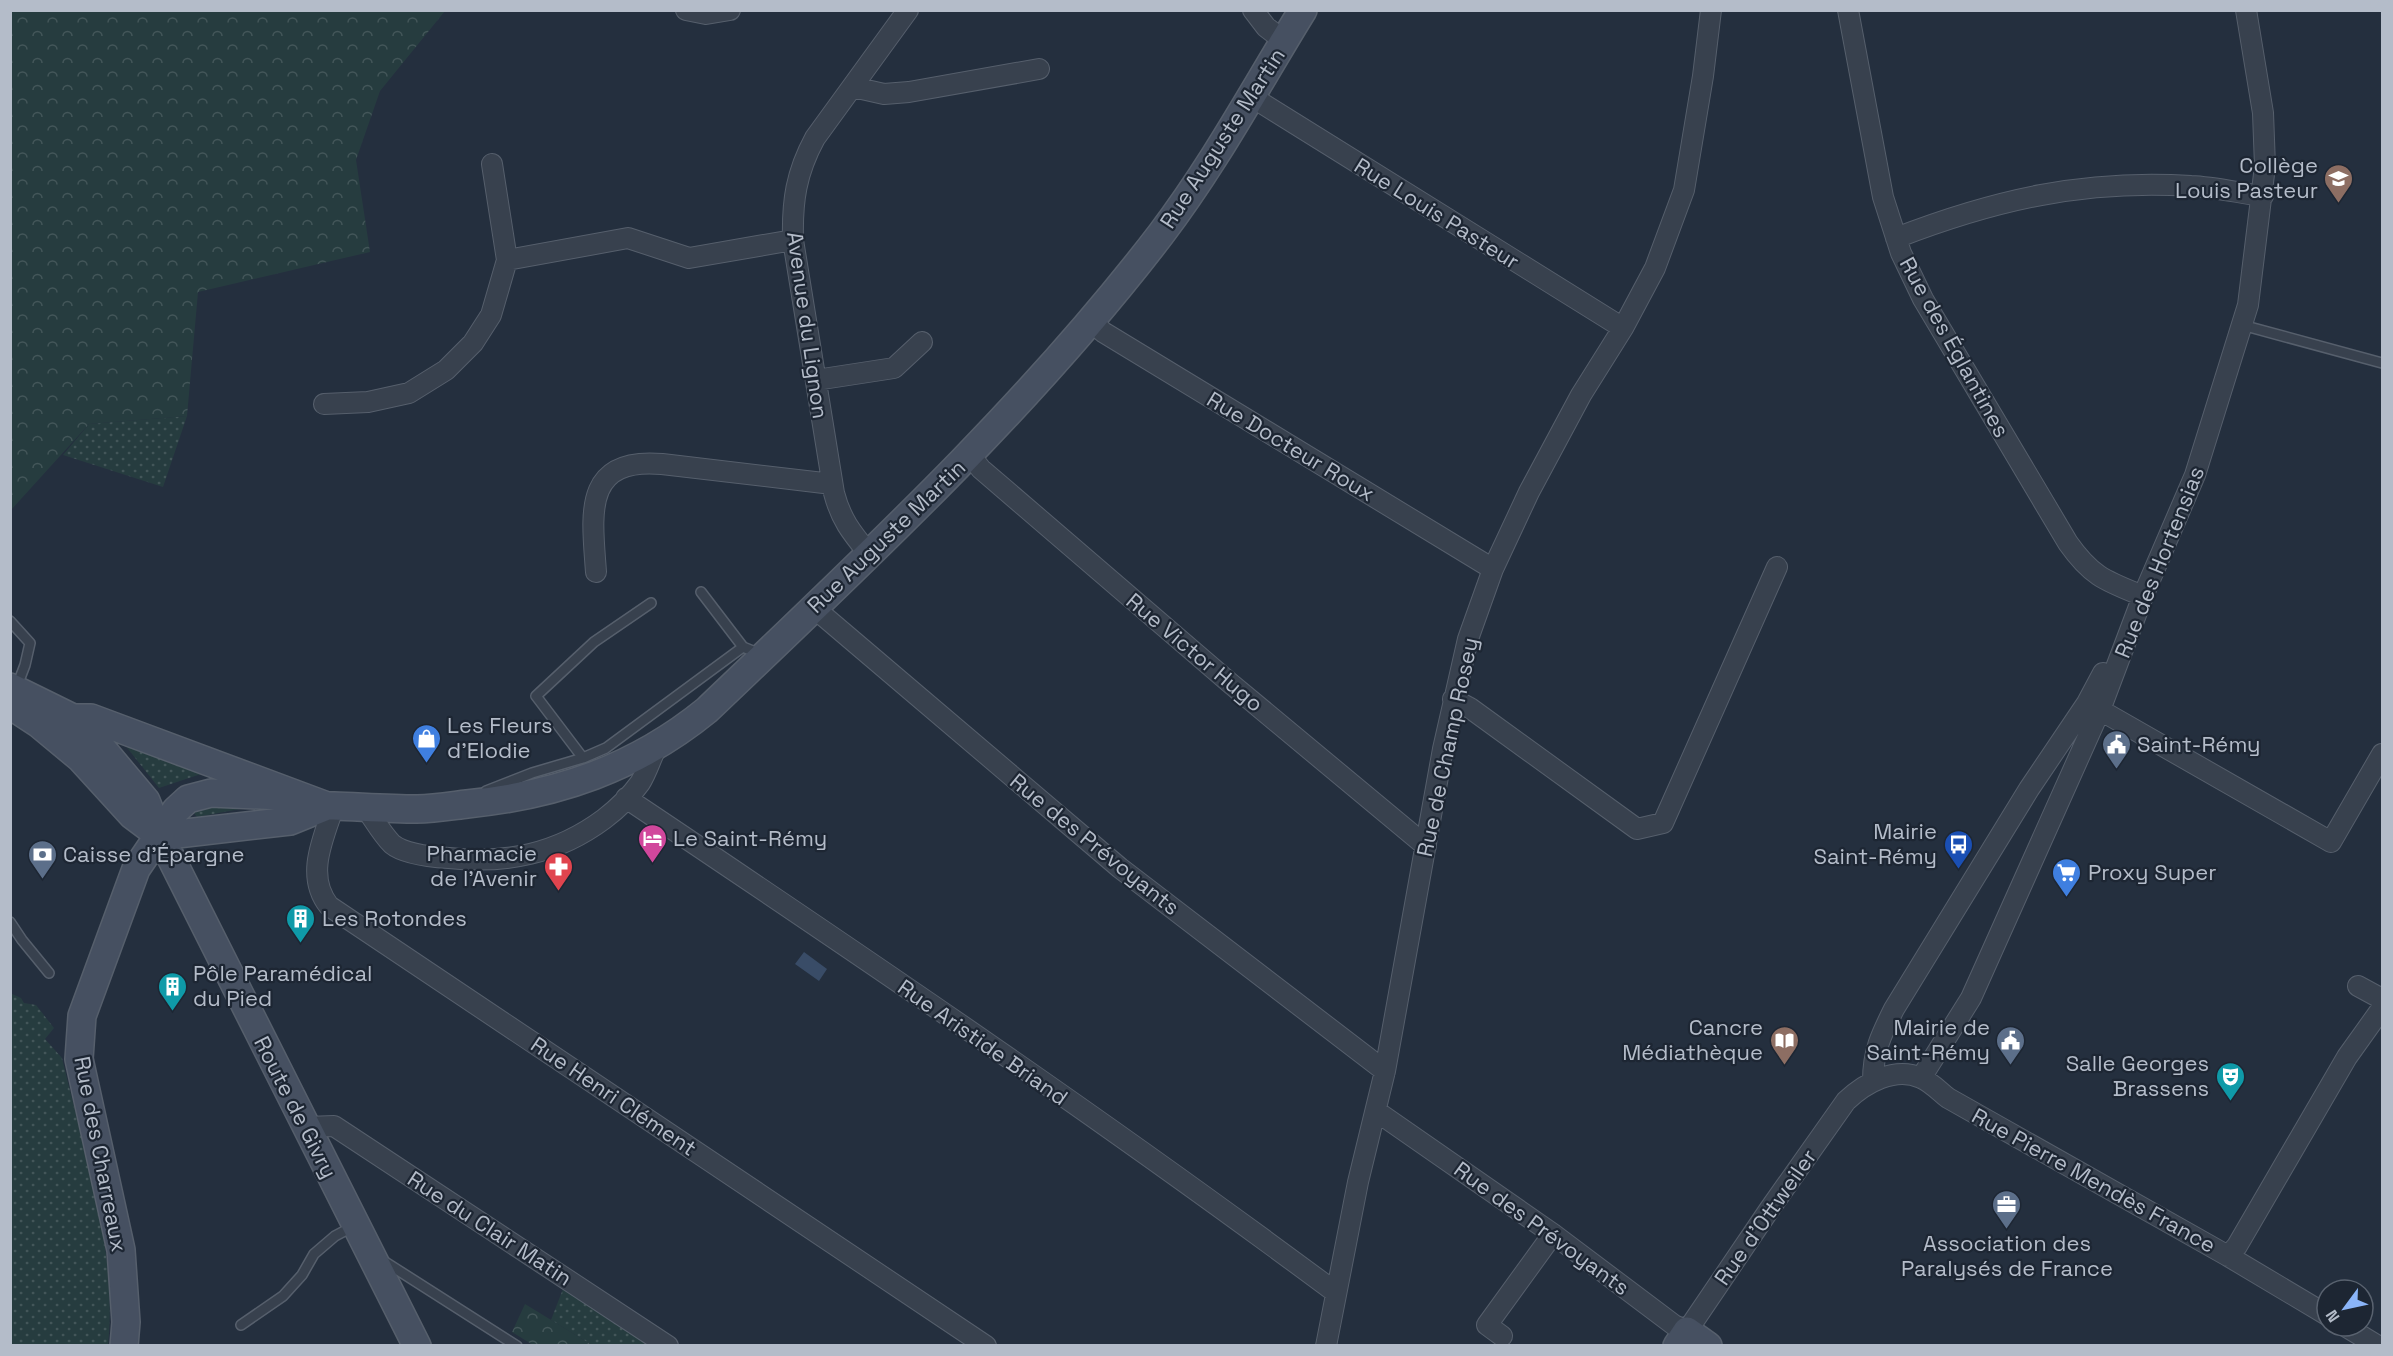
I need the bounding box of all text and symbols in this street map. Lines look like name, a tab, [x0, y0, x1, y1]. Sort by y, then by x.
street label: Rue Auguste Martin	[1153, 43, 1291, 233]
street label: Rue Louis Pasteur	[1349, 151, 1525, 275]
place label: Collège Louis Pasteur	[2175, 151, 2318, 204]
school or university icon: Collège Louis Pasteur	[2323, 162, 2355, 204]
street label: Avenue du Lignon	[781, 230, 835, 420]
street label: Rue des Églantines	[1894, 252, 2016, 442]
street label: Rue Docteur Roux	[1202, 385, 1380, 507]
street label: Rue Auguste Martin	[801, 453, 971, 619]
street label: Rue des Hortensias	[2108, 462, 2210, 662]
street label: Rue Victor Hugo	[1121, 587, 1269, 717]
street label: Rue de Champ Rosey	[1410, 635, 1484, 859]
place label: Les Fleurs d'Elodie	[447, 711, 553, 764]
shop icon: Les Fleurs d'Elodie	[410, 722, 442, 764]
public building icon: Saint-Rémy	[2100, 728, 2132, 770]
place label: Saint-Rémy	[2137, 730, 2261, 758]
street label: Rue des Prévoyants	[1005, 767, 1185, 921]
place label: Mairie Saint-Rémy	[1813, 817, 1937, 870]
hotel icon: Le Saint-Rémy	[636, 822, 668, 864]
place label: Le Saint-Rémy	[673, 824, 827, 852]
bus stop icon: Mairie Saint-Rémy	[1942, 828, 1974, 870]
bank icon: Caisse d'Épargne	[26, 838, 58, 880]
place label: Pharmacie de l'Avenir	[427, 839, 537, 892]
place label: Caisse d'Épargne	[63, 840, 244, 868]
pharmacy icon: Pharmacie de l'Avenir	[542, 850, 574, 892]
supermarket icon: Proxy Super	[2051, 856, 2083, 898]
place label: Proxy Super	[2088, 858, 2217, 886]
building icon: Les Rotondes	[285, 902, 317, 944]
place label: Les Rotondes	[322, 904, 467, 932]
place label: Pôle Paramédical du Pied	[193, 959, 372, 1012]
building icon: Pôle Paramédical du Pied	[156, 970, 188, 1012]
street label: Rue Aristide Briand	[892, 973, 1074, 1111]
place label: Cancre Médiathèque	[1622, 1013, 1763, 1066]
place label: Mairie de Saint-Rémy	[1866, 1013, 1990, 1066]
library icon: Cancre Médiathèque	[1768, 1024, 1800, 1066]
public building icon: Mairie de Saint-Rémy	[1995, 1024, 2027, 1066]
street label: Rue Henri Clément	[526, 1030, 702, 1162]
street label: Route de Givry	[248, 1031, 344, 1183]
place label: Salle Georges Brassens	[2066, 1049, 2209, 1102]
street label: Rue des Charreaux	[68, 1054, 134, 1254]
theatre icon: Salle Georges Brassens	[2214, 1060, 2246, 1102]
street label: Rue Pierre Mendès France	[1967, 1101, 2221, 1259]
street label: Rue d'Ottweiler	[1708, 1143, 1822, 1291]
street label: Rue des Prévoyants	[1449, 1155, 1635, 1301]
street label: Rue du Clair Matin	[402, 1164, 578, 1292]
office icon: Association des Paralysés de France	[1991, 1188, 2023, 1230]
place label: Association des Paralysés de France	[1901, 1229, 2113, 1282]
north arrow	[2315, 1278, 2375, 1338]
text: N	[2321, 1306, 2345, 1326]

